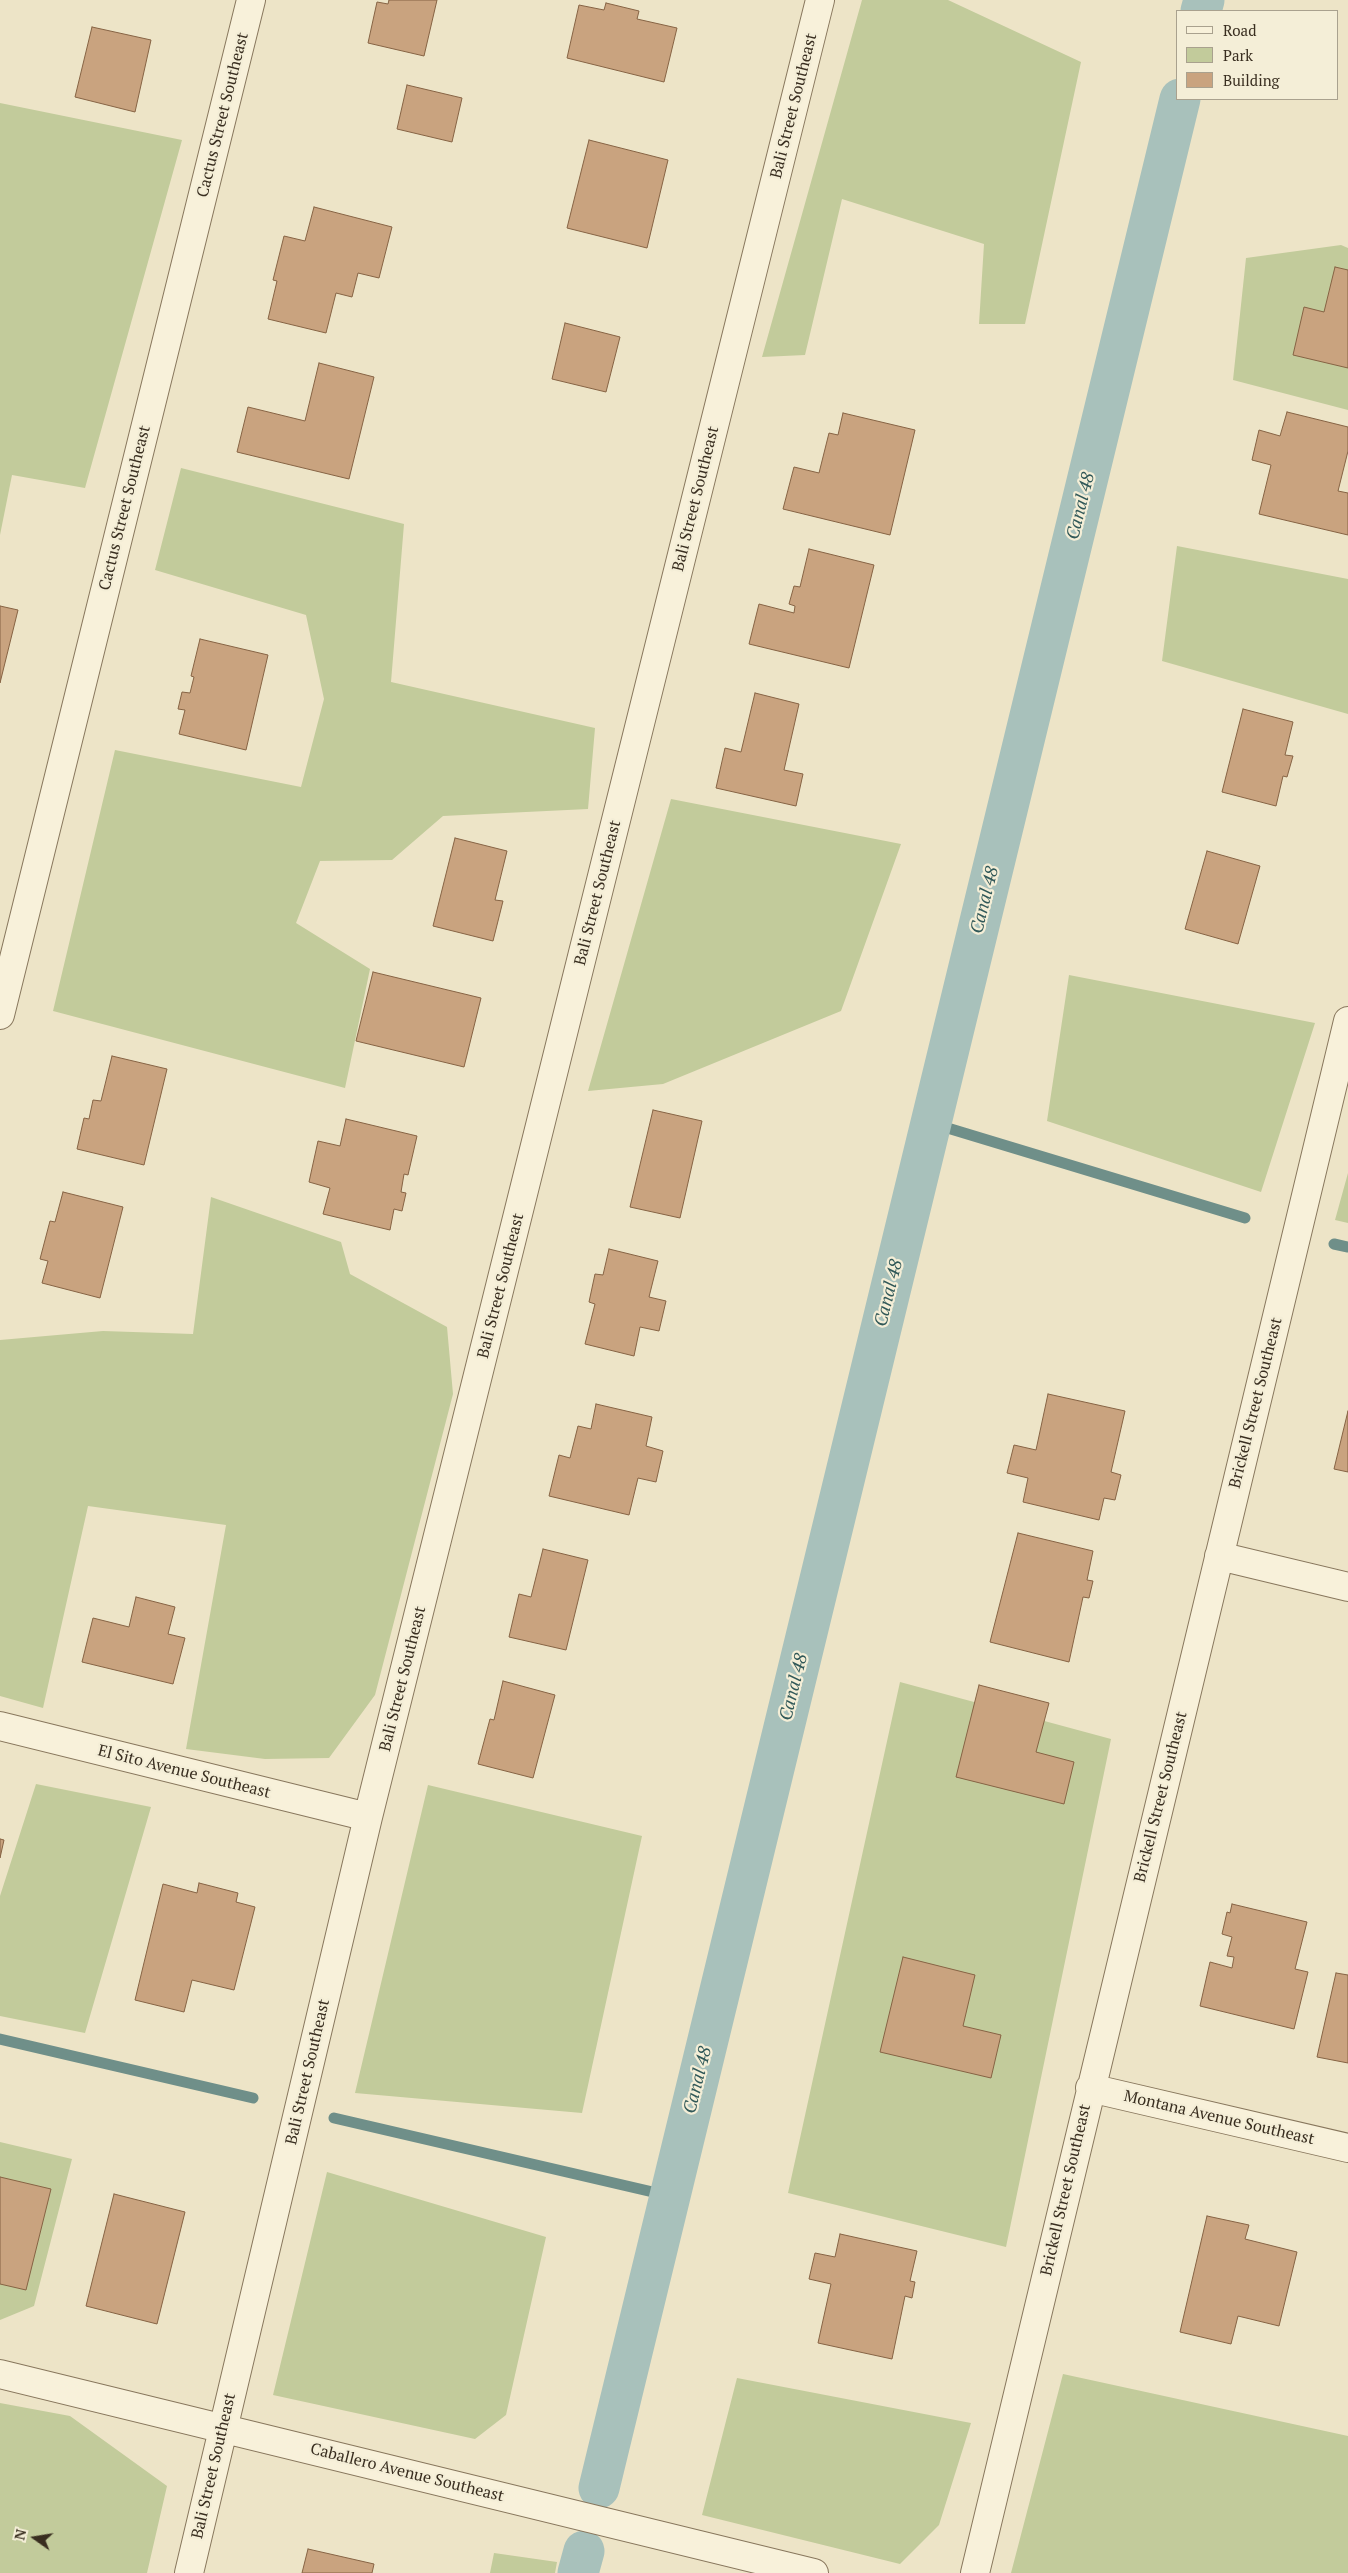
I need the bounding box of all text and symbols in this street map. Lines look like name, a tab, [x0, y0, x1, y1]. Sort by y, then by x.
legend	[1176, 10, 1338, 100]
text: Road	[1223, 20, 1256, 40]
street label: Cactus Street Southeast	[193, 31, 253, 199]
street label: Bali Street Southeast	[767, 31, 821, 181]
text: Park	[1223, 45, 1253, 65]
text: Building	[1223, 70, 1280, 90]
street label: Cactus Street Southeast	[95, 424, 155, 592]
street label: Bali Street Southeast	[669, 424, 723, 574]
water label: Canal 48	[1062, 470, 1100, 542]
street label: Bali Street Southeast	[571, 818, 625, 968]
water label: Canal 48	[966, 864, 1004, 936]
street label: Bali Street Southeast	[474, 1211, 528, 1361]
water label: Canal 48	[870, 1257, 908, 1329]
street label: Brickell Street Southeast	[1225, 1316, 1287, 1490]
street label: Bali Street Southeast	[376, 1604, 430, 1754]
water label: Canal 48	[775, 1651, 813, 1723]
street label: Brickell Street Southeast	[1130, 1710, 1192, 1884]
street label: El Sito Avenue Southeast	[96, 1741, 272, 1803]
street label: Bali Street Southeast	[282, 1997, 334, 2147]
water label: Canal 48	[679, 2044, 717, 2116]
street label: Montana Avenue Southeast	[1122, 2087, 1316, 2149]
street label: Brickell Street Southeast	[1037, 2102, 1095, 2278]
street label: Bali Street Southeast	[188, 2391, 240, 2541]
street label: Caballero Avenue Southeast	[308, 2440, 506, 2506]
north arrow	[10, 2513, 60, 2563]
text: N	[9, 2527, 30, 2542]

